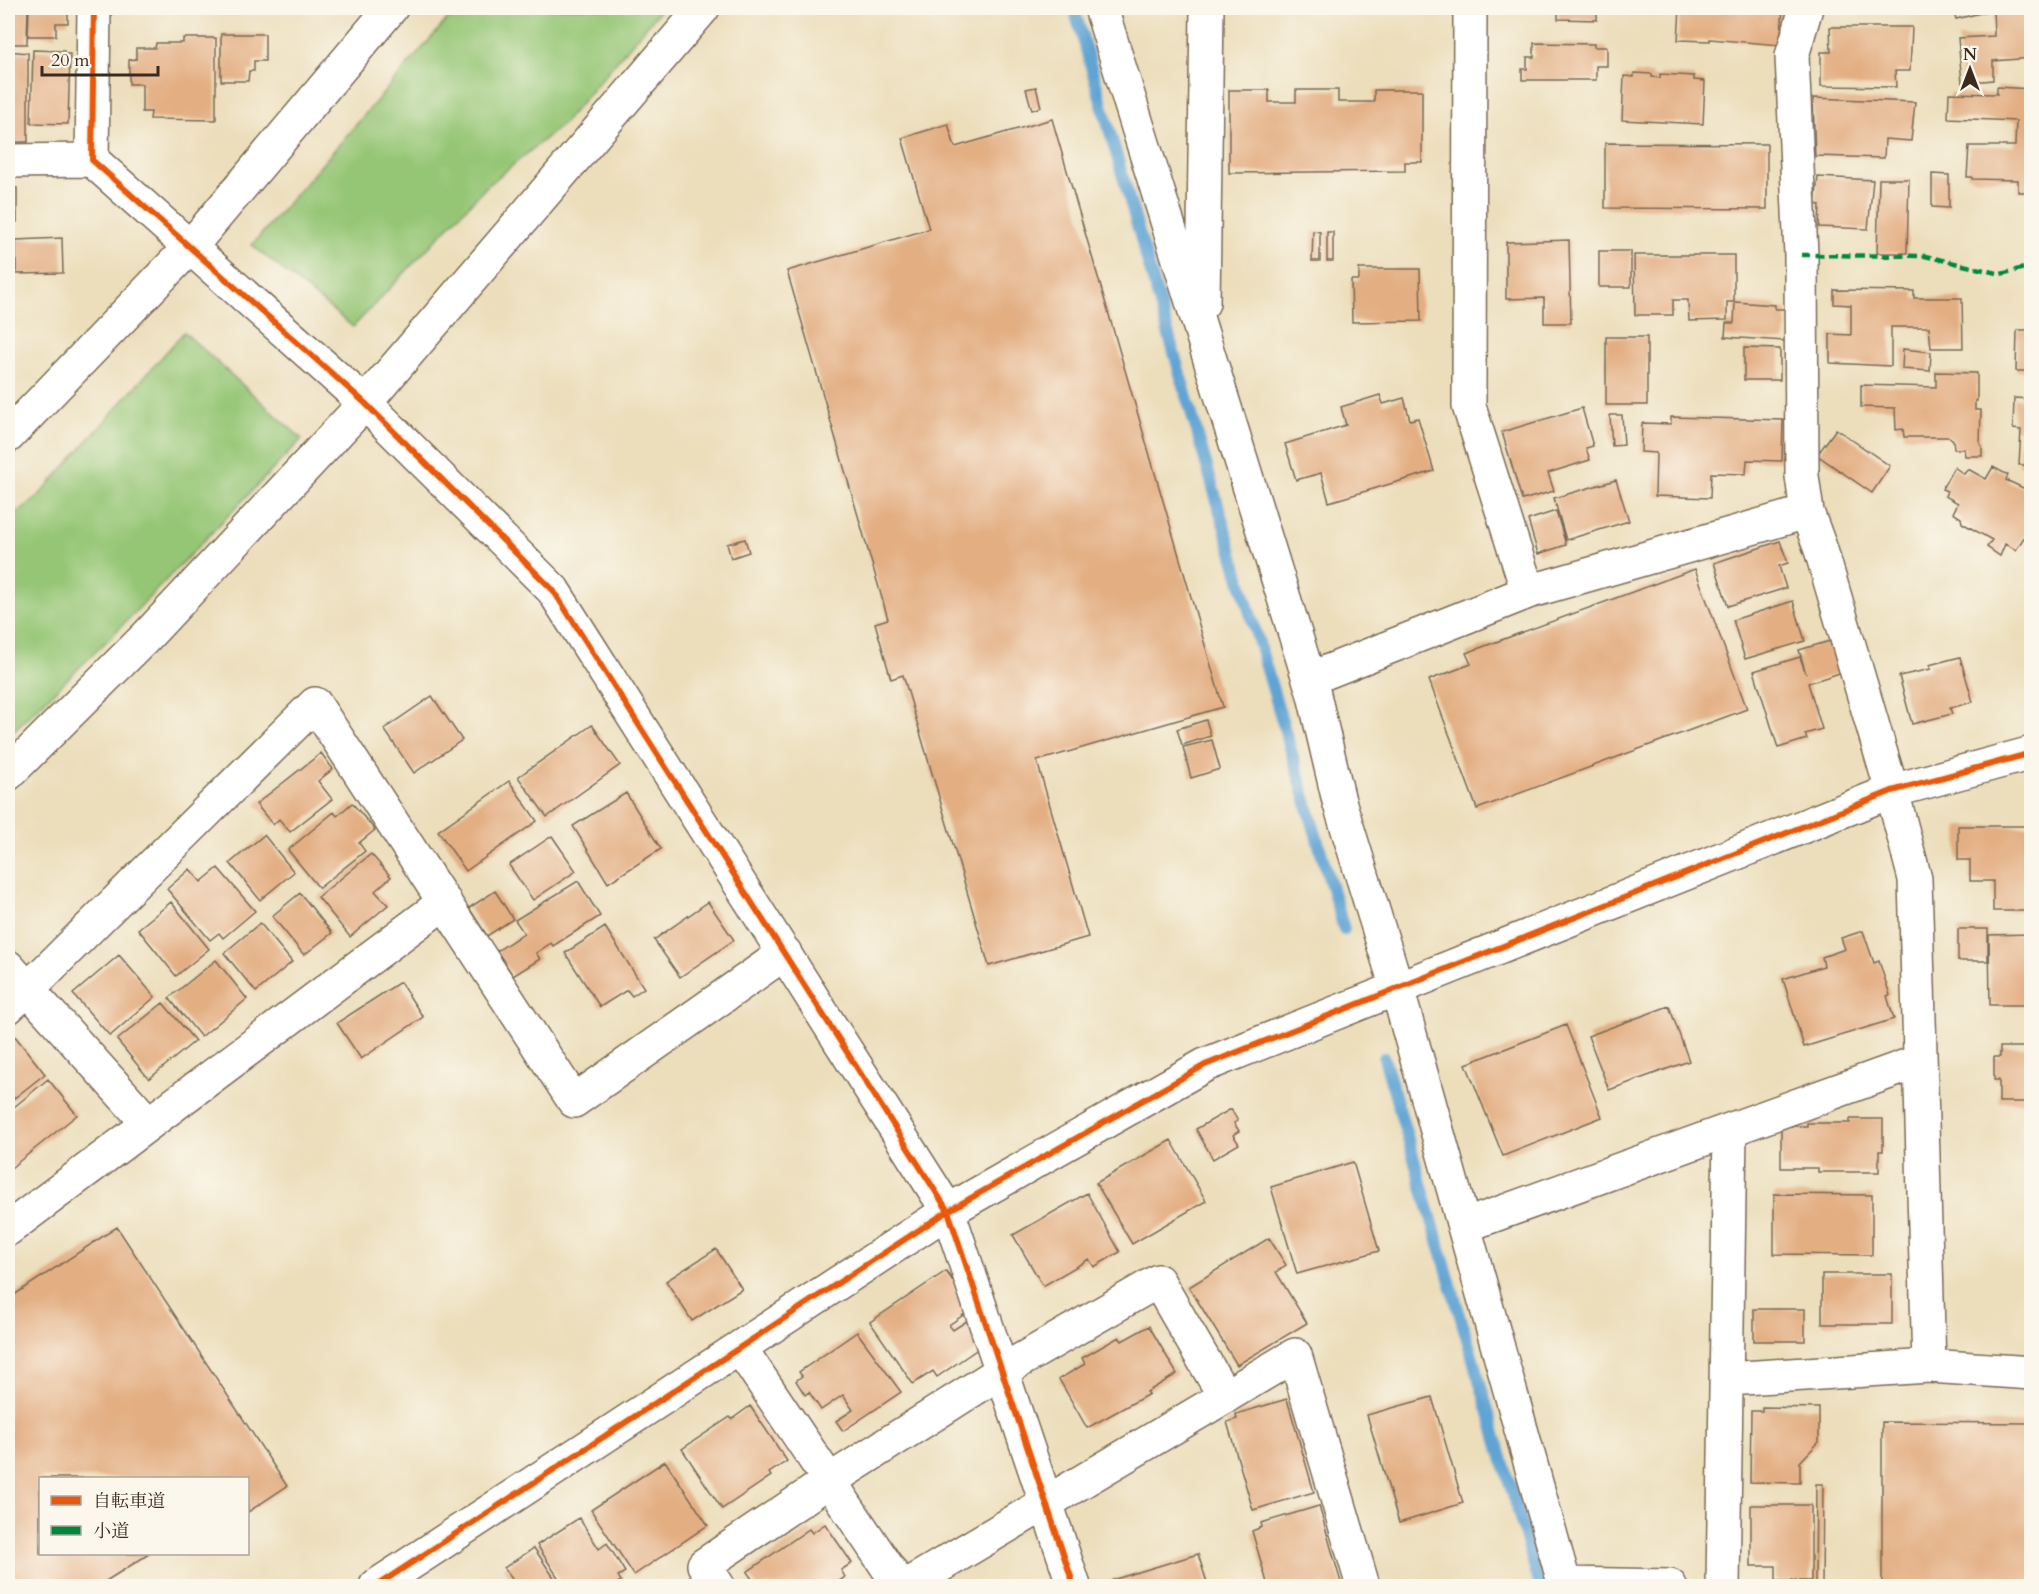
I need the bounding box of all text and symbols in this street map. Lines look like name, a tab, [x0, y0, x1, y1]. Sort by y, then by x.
scale bar	[42, 39, 158, 77]
north arrow	[1940, 39, 2000, 99]
text: N	[1963, 44, 1977, 66]
text: 20 m	[51, 48, 90, 73]
legend	[39, 1477, 249, 1555]
text: 自転車道	[93, 1489, 165, 1514]
text: 小道	[93, 1519, 129, 1544]

